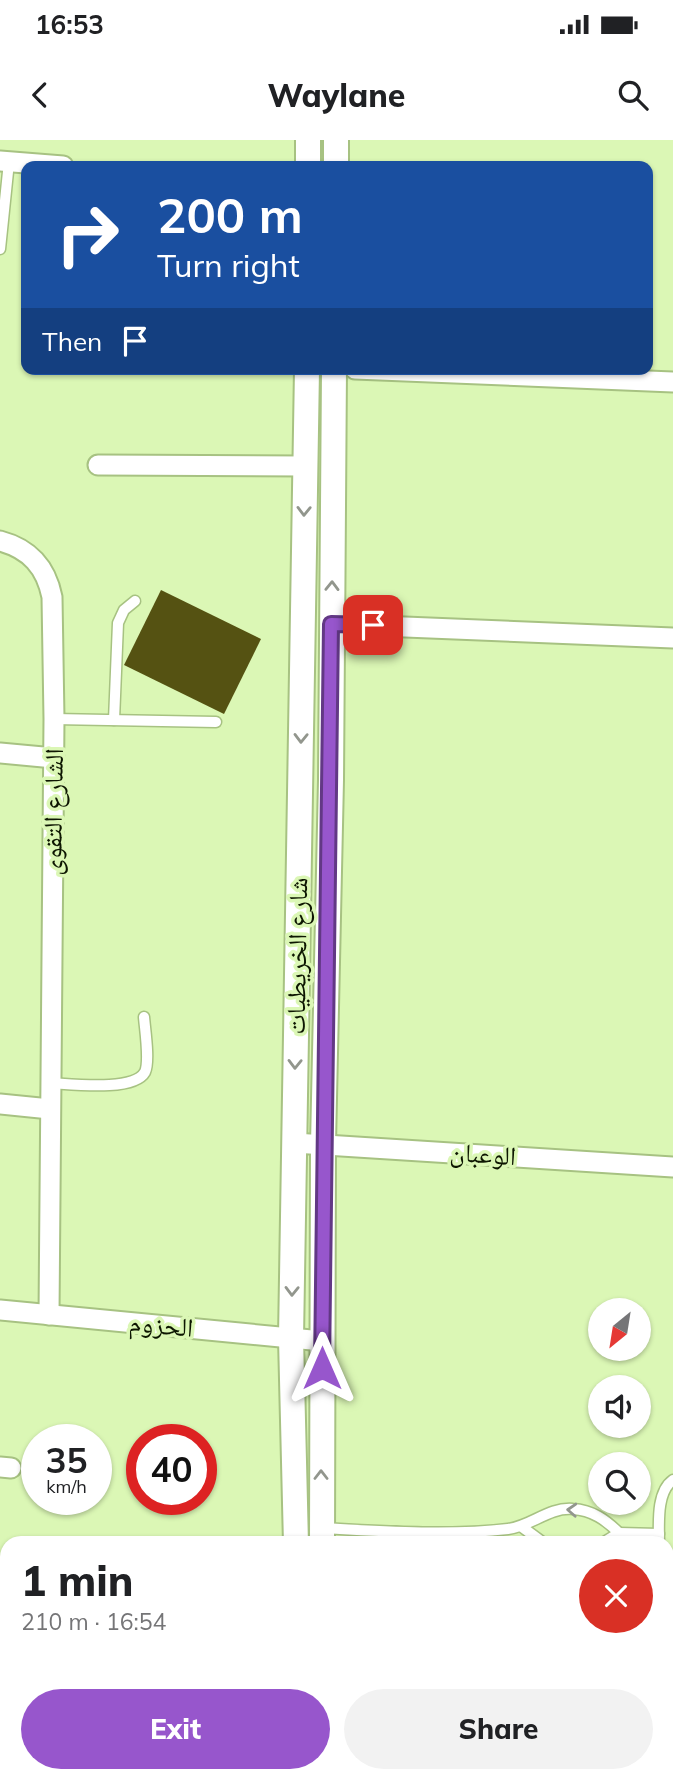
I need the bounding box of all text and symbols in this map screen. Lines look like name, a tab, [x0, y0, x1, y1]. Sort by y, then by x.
text: 16:53	[35, 8, 104, 41]
text: Waylane	[268, 75, 405, 115]
icon: back	[21, 76, 59, 114]
icon: search	[614, 76, 652, 114]
text: 200 m	[157, 184, 303, 245]
icon: right	[42, 189, 133, 280]
text: Turn right	[157, 245, 300, 285]
icon: arrive	[116, 322, 154, 360]
text: Then	[42, 325, 102, 358]
one-way arrow	[297, 506, 312, 517]
one-way arrow	[324, 581, 340, 591]
pin	[343, 595, 403, 655]
icon: arrive	[354, 606, 392, 644]
one-way arrow	[293, 733, 308, 744]
street label: الشارع التقوى	[35, 748, 70, 876]
street label: شارع الخريطيات	[279, 877, 314, 1035]
one-way arrow	[287, 1059, 303, 1070]
street label: الوعبان	[449, 1135, 517, 1172]
one-way arrow	[284, 1287, 300, 1297]
north arrow	[588, 1298, 651, 1362]
map controls	[588, 1298, 651, 1515]
street label: الحزوم	[127, 1305, 195, 1346]
position arrow	[285, 1331, 359, 1405]
button: sound	[588, 1375, 651, 1438]
speed limit sign: 40	[126, 1424, 217, 1515]
text: 35	[45, 1438, 88, 1482]
button: search	[588, 1452, 651, 1515]
one-way arrow	[313, 1470, 329, 1480]
text: km/h	[46, 1475, 87, 1498]
one-way arrow	[566, 1503, 577, 1518]
text: 1 min	[21, 1554, 134, 1607]
button: close	[579, 1559, 653, 1633]
text: 210 m · 16:54	[21, 1607, 166, 1636]
button: Exit	[21, 1689, 330, 1769]
button: Share	[344, 1689, 653, 1769]

